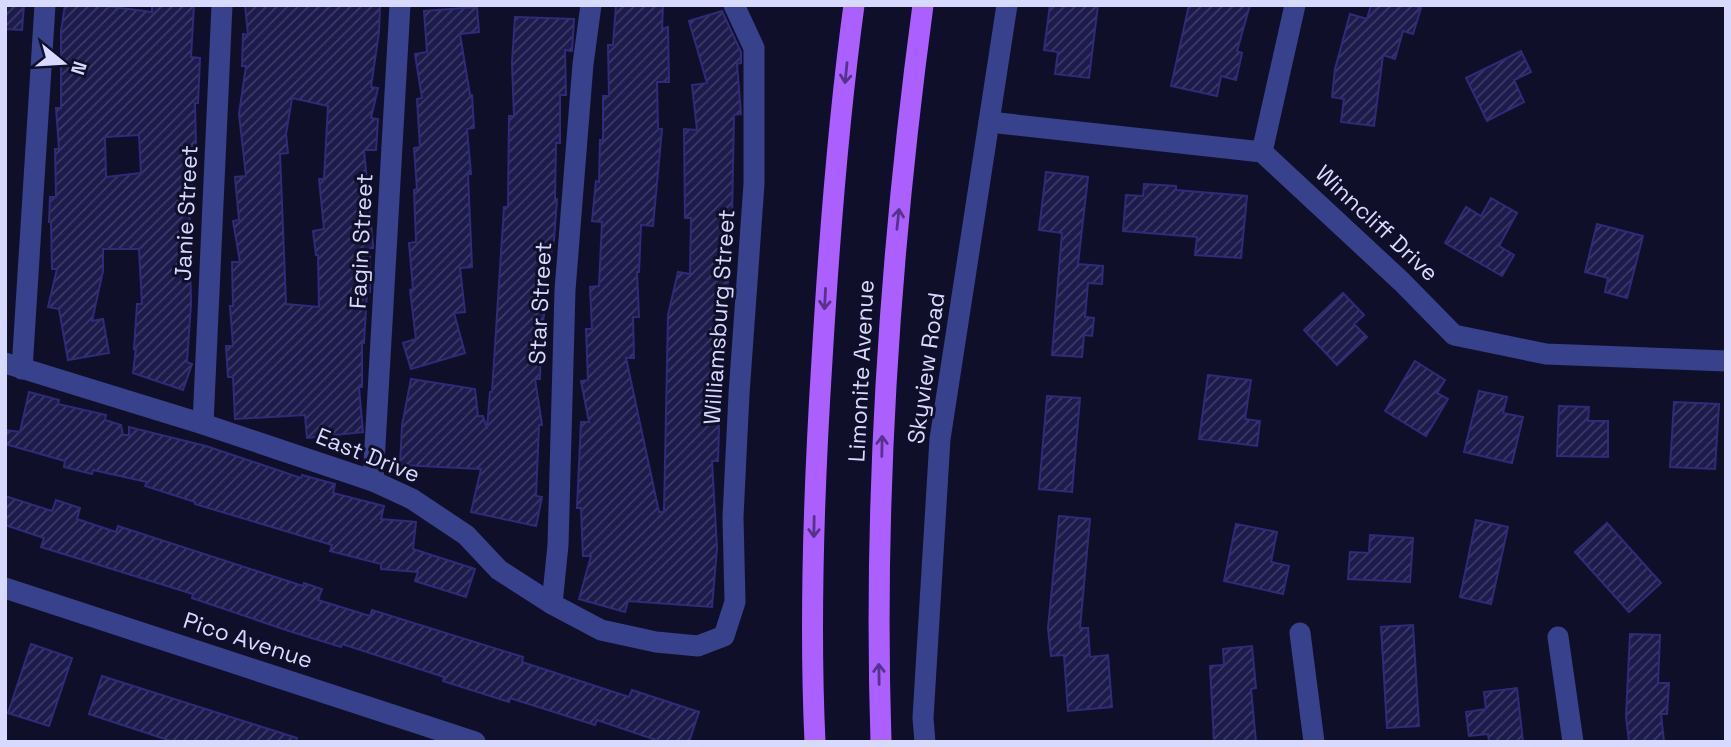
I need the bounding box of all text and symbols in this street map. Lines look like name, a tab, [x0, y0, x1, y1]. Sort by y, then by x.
north arrow	[28, 28, 98, 98]
text: N	[65, 58, 93, 78]
one-way arrow	[839, 61, 852, 84]
street label: Janie Street	[167, 144, 205, 282]
street label: Winncliff Drive	[1309, 158, 1445, 288]
street label: Fagin Street	[342, 172, 380, 310]
street label: Williamsburg Street	[697, 208, 741, 426]
one-way arrow	[892, 208, 905, 231]
street label: Star Street	[522, 241, 558, 365]
street label: Limonite Avenue	[841, 279, 881, 463]
one-way arrow	[819, 288, 832, 311]
street label: Skyview Road	[901, 290, 951, 446]
street label: East Drive	[312, 421, 424, 489]
one-way arrow	[875, 435, 889, 458]
one-way arrow	[807, 515, 821, 538]
street label: Pico Avenue	[180, 605, 316, 675]
one-way arrow	[872, 662, 886, 685]

